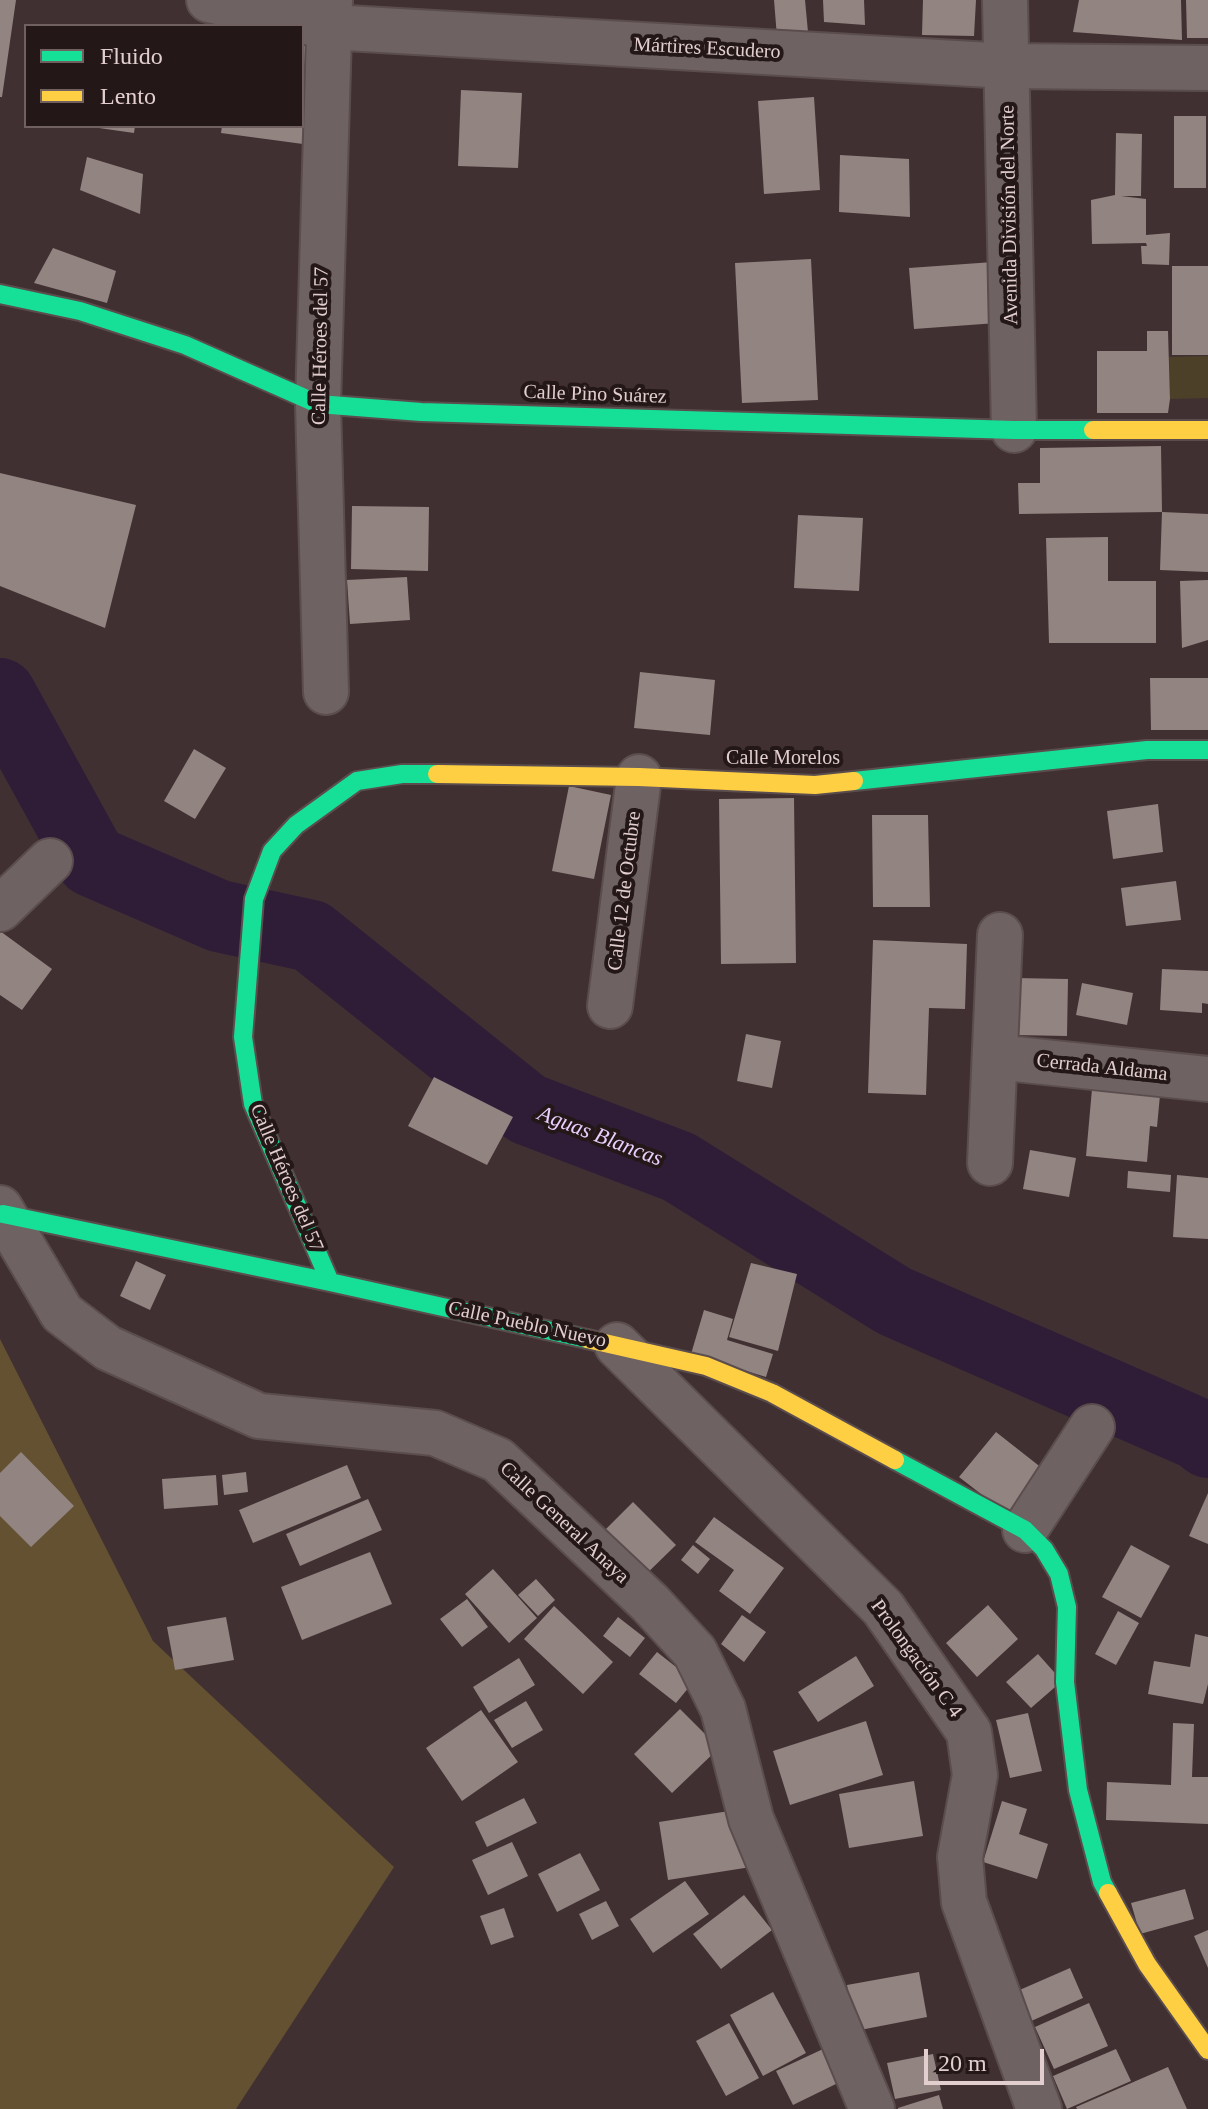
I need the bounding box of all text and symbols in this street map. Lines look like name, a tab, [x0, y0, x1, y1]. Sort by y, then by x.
legend	[24, 24, 304, 128]
street label: Mártires Escudero	[633, 33, 781, 65]
text: Fluido	[100, 43, 163, 69]
text: Lento	[100, 83, 156, 109]
street label: Avenida División del Norte	[996, 105, 1024, 325]
street label: Calle Héroes del 57	[308, 267, 334, 425]
street label: Calle Pino Suárez	[523, 381, 667, 409]
street label: Calle Morelos	[726, 747, 840, 771]
street label: Calle 12 de Octubre	[603, 810, 647, 972]
street label: Cerrada Aldama	[1035, 1049, 1169, 1087]
street label: Calle Héroes del 57	[244, 1100, 328, 1256]
water label: Aguas Blancas	[534, 1101, 666, 1173]
street label: Calle Pueblo Nuevo	[446, 1297, 608, 1353]
street label: Calle General Anaya	[494, 1457, 634, 1589]
street label: Prolongación C 4	[865, 1595, 967, 1723]
scale bar	[928, 2033, 1048, 2083]
text: 20 m	[938, 2050, 987, 2076]

